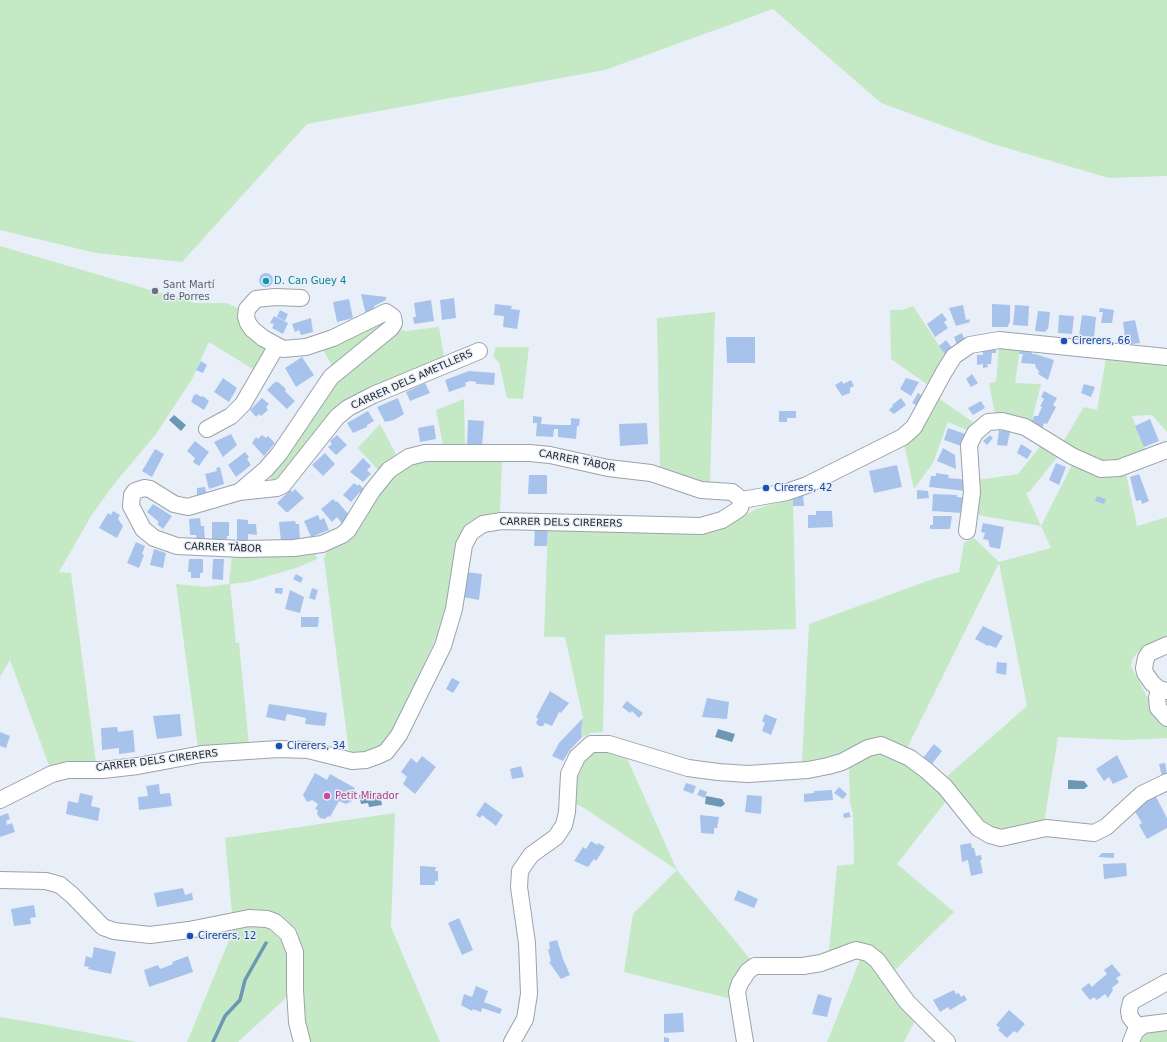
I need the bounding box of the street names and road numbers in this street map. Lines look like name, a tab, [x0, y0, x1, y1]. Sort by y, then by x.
street label: CARRER DELS AMETLLERS	[349, 348, 475, 412]
street label: CARRER TÀBOR	[538, 448, 616, 474]
street label: CARRER DELS CIRERERS	[499, 516, 623, 530]
street label: CARRER TÀBOR	[184, 541, 262, 555]
street label: CARRER DELS CIRERERS	[95, 748, 219, 774]

